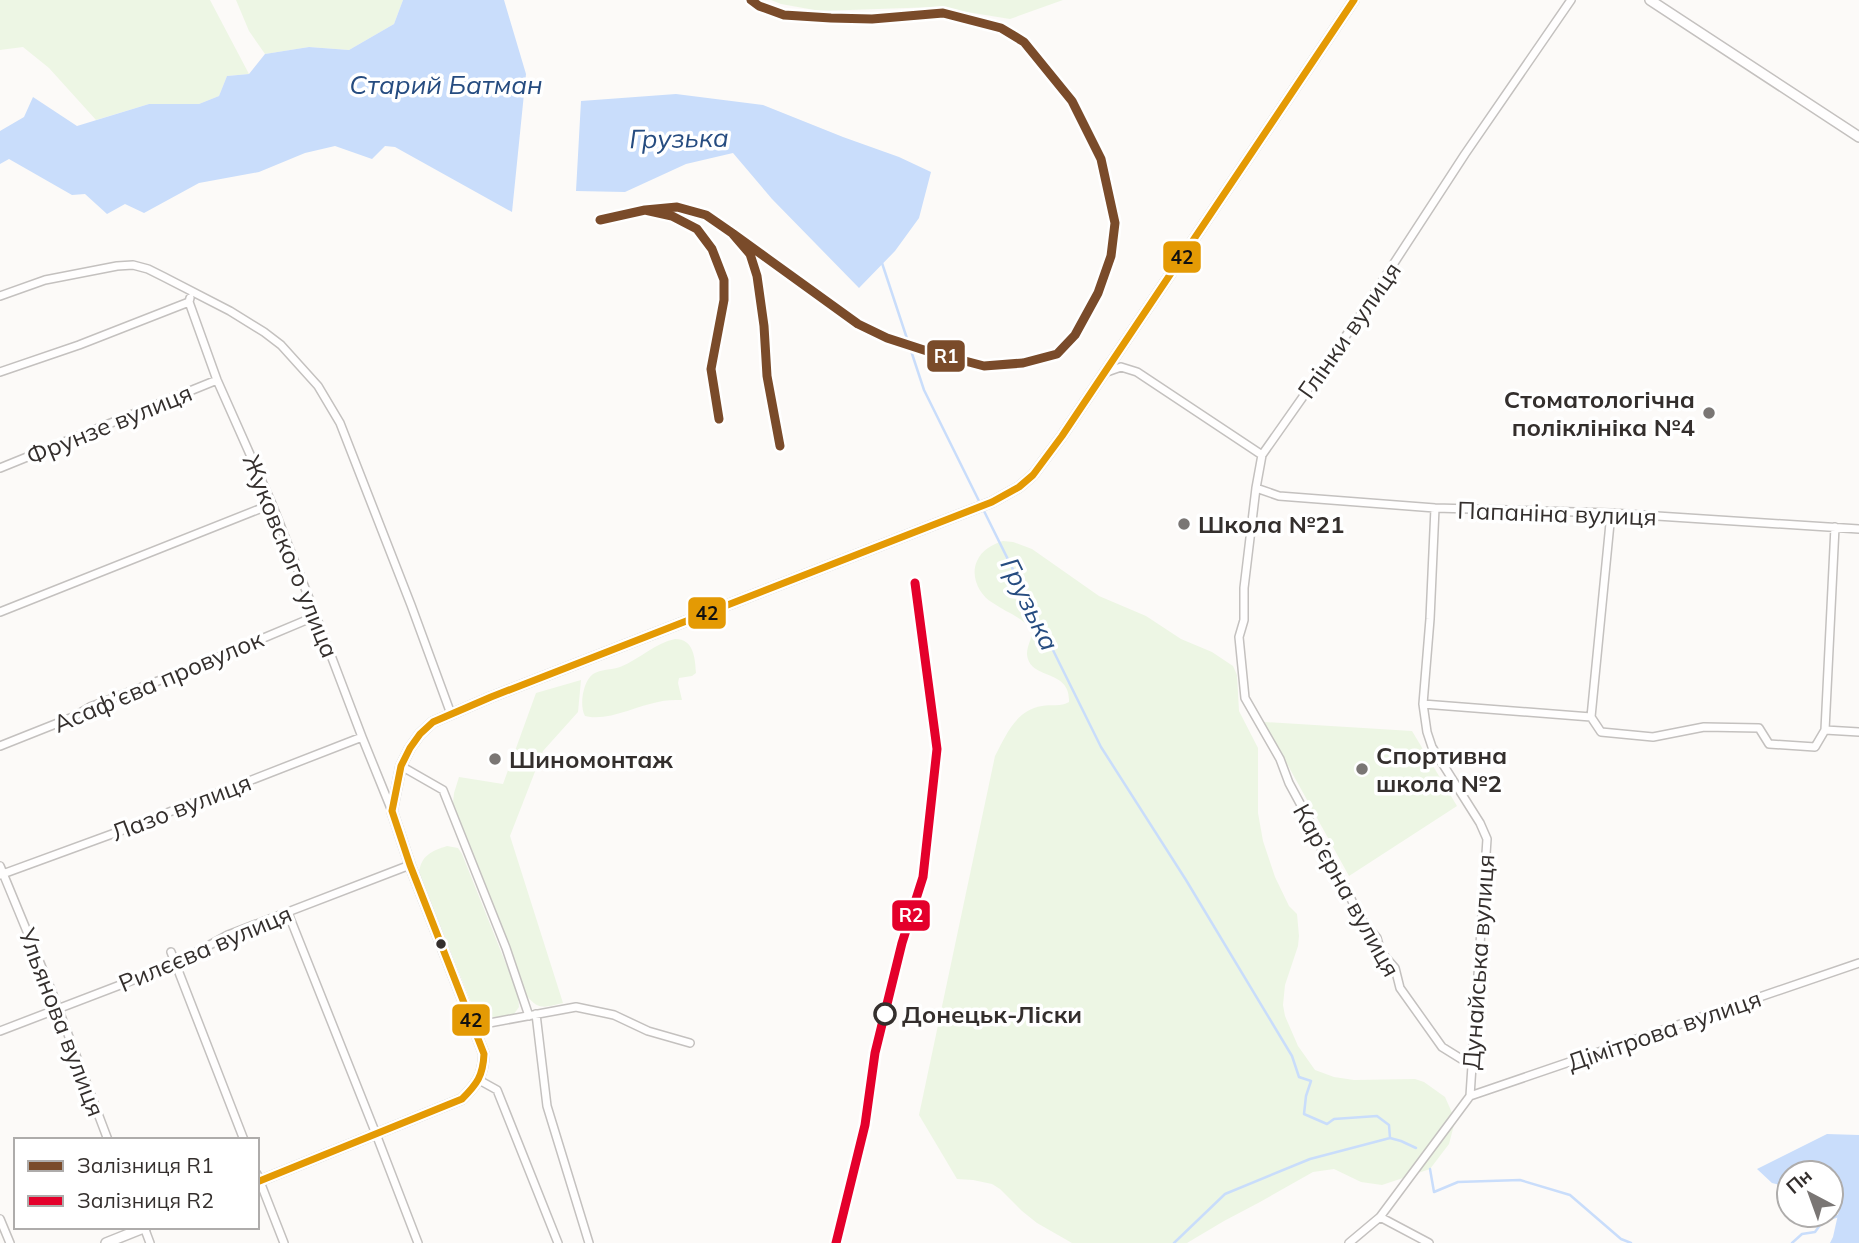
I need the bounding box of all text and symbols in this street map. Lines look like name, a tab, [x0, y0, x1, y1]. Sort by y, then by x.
water label: Старий Батман	[349, 68, 543, 101]
water label: Грузька	[629, 121, 729, 155]
line badge: 42	[1162, 240, 1202, 274]
text: 42	[1171, 245, 1193, 269]
street label: Глінки вулиця	[1291, 256, 1407, 404]
line badge: R1	[926, 339, 966, 373]
text: R1	[934, 344, 958, 368]
street label: Фрунзе вулиця	[22, 377, 196, 471]
place label: Стоматологічна поліклініка №4	[1504, 384, 1695, 442]
marker: Стоматологічна поліклініка №4	[1701, 405, 1717, 421]
street label: Жуковского улица	[237, 450, 345, 662]
street label: Папаніна вулиця	[1457, 495, 1657, 531]
place label: Школа №21	[1198, 509, 1344, 539]
marker: Школа №21	[1176, 516, 1192, 532]
water label: Грузька	[993, 552, 1067, 656]
line badge: 42	[687, 596, 727, 630]
text: 42	[696, 601, 718, 625]
street label: Асаф’єва провулок	[49, 623, 267, 739]
place label: Спортивна школа №2	[1376, 740, 1507, 798]
place label: Шиномонтаж	[509, 744, 673, 774]
marker: Шиномонтаж	[487, 751, 503, 767]
marker: Спортивна школа №2	[1354, 761, 1370, 777]
street label: Лазо вулиця	[107, 767, 255, 847]
street label: Кар’єрна вулиця	[1287, 798, 1407, 982]
street label: Дунайська вулиця	[1456, 853, 1500, 1071]
street label: Рилєєва вулиця	[114, 898, 296, 998]
line badge: R2	[891, 899, 931, 932]
text: R2	[899, 903, 923, 927]
street label: Ульянова вулиця	[12, 923, 112, 1120]
unlabelled marker	[434, 937, 448, 951]
street label: Дімітрова вулиця	[1563, 983, 1765, 1077]
place label: Донецьк-Ліски	[902, 999, 1082, 1029]
line badge: 42	[451, 1003, 491, 1037]
marker: Донецьк-Ліски	[874, 1003, 896, 1025]
text: 42	[460, 1008, 482, 1032]
legend	[14, 1138, 259, 1229]
text: Залізниця R1	[77, 1152, 214, 1178]
north arrow	[1775, 1159, 1845, 1229]
text: Пн	[1781, 1163, 1817, 1199]
text: Залізниця R2	[77, 1187, 214, 1213]

